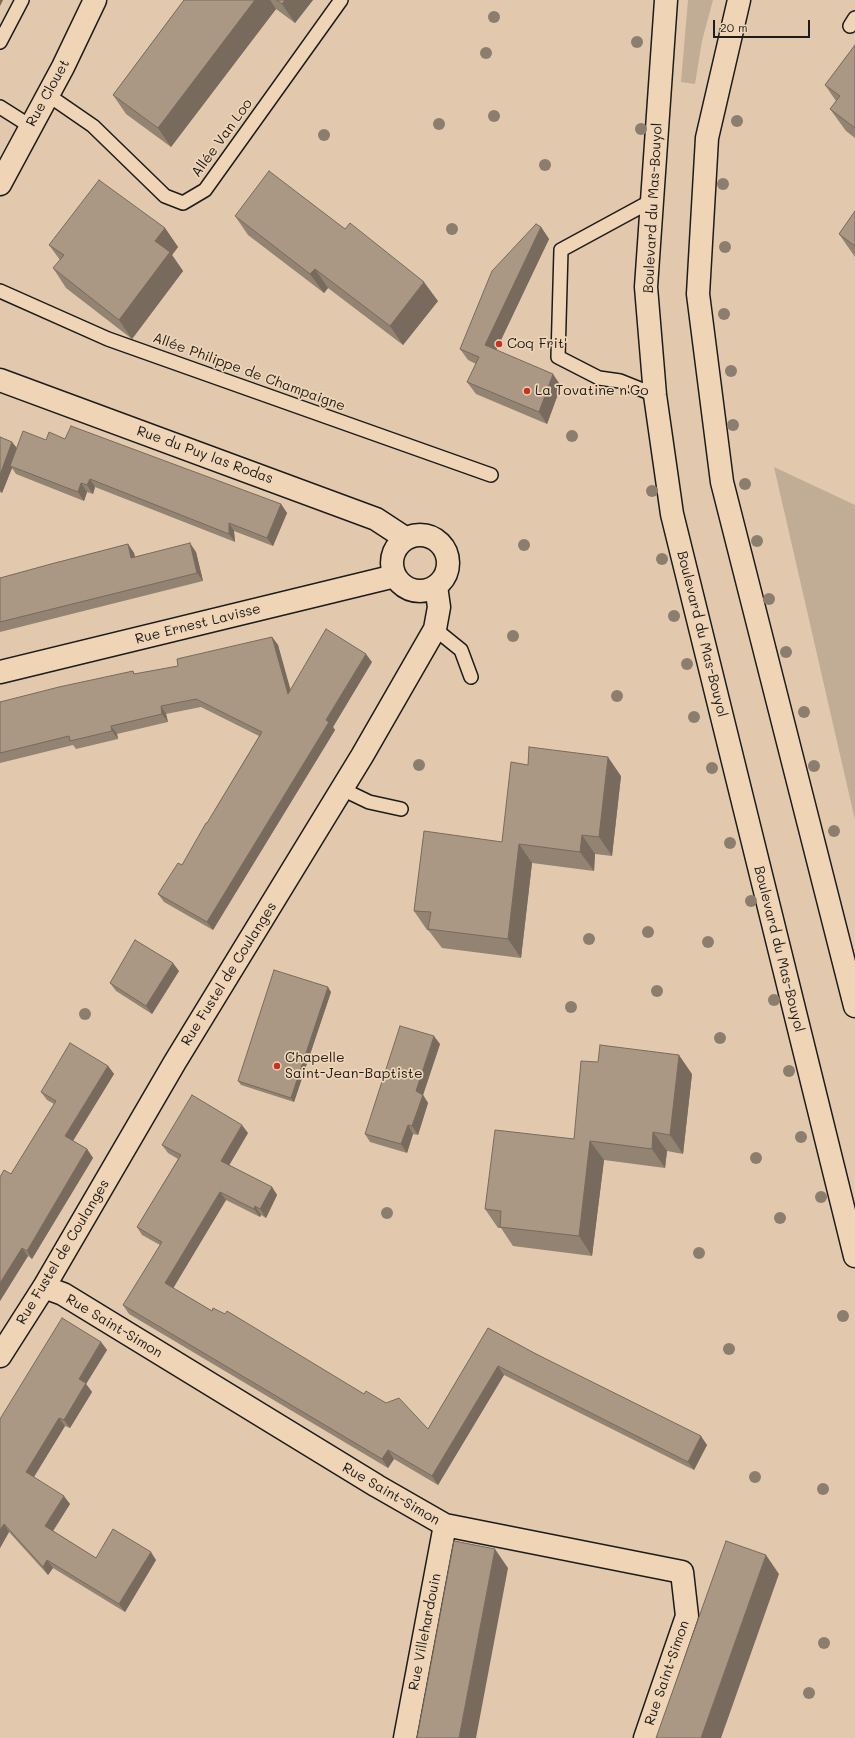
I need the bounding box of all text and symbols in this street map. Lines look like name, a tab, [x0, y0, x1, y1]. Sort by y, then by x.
scale bar	[715, 12, 812, 38]
text: 20 m	[720, 19, 748, 35]
street label: Rue Clouet	[23, 57, 73, 129]
street label: Allée Van Loo	[188, 96, 256, 180]
street label: Boulevard du Mas-Bouyol	[640, 122, 666, 294]
street label: Allée Philippe de Champaigne	[151, 329, 347, 415]
place label: Coq Frit'	[507, 336, 567, 352]
marker: Coq Frit'	[494, 339, 504, 349]
place label: La Tovatine n'Go	[535, 383, 649, 399]
marker: La Tovatine n'Go	[522, 386, 532, 396]
street label: Rue du Puy las Rodas	[134, 422, 276, 488]
street label: Boulevard du Mas-Bouyol	[673, 549, 731, 719]
street label: Rue Ernest Lavisse	[134, 600, 262, 648]
street label: Boulevard du Mas-Bouyol	[750, 864, 808, 1034]
street label: Rue Fustel de Coulanges	[178, 899, 280, 1049]
place label: Chapelle Saint-Jean-Baptiste	[285, 1050, 423, 1082]
marker: Chapelle Saint-Jean-Baptiste	[272, 1061, 282, 1071]
street label: Rue Fustel de Coulanges	[13, 1176, 113, 1328]
street label: Rue Saint-Simon	[63, 1291, 165, 1361]
street label: Rue Saint-Simon	[339, 1459, 443, 1529]
street label: Rue Villehardouin	[405, 1572, 445, 1692]
street label: Rue Saint-Simon	[641, 1618, 693, 1728]

